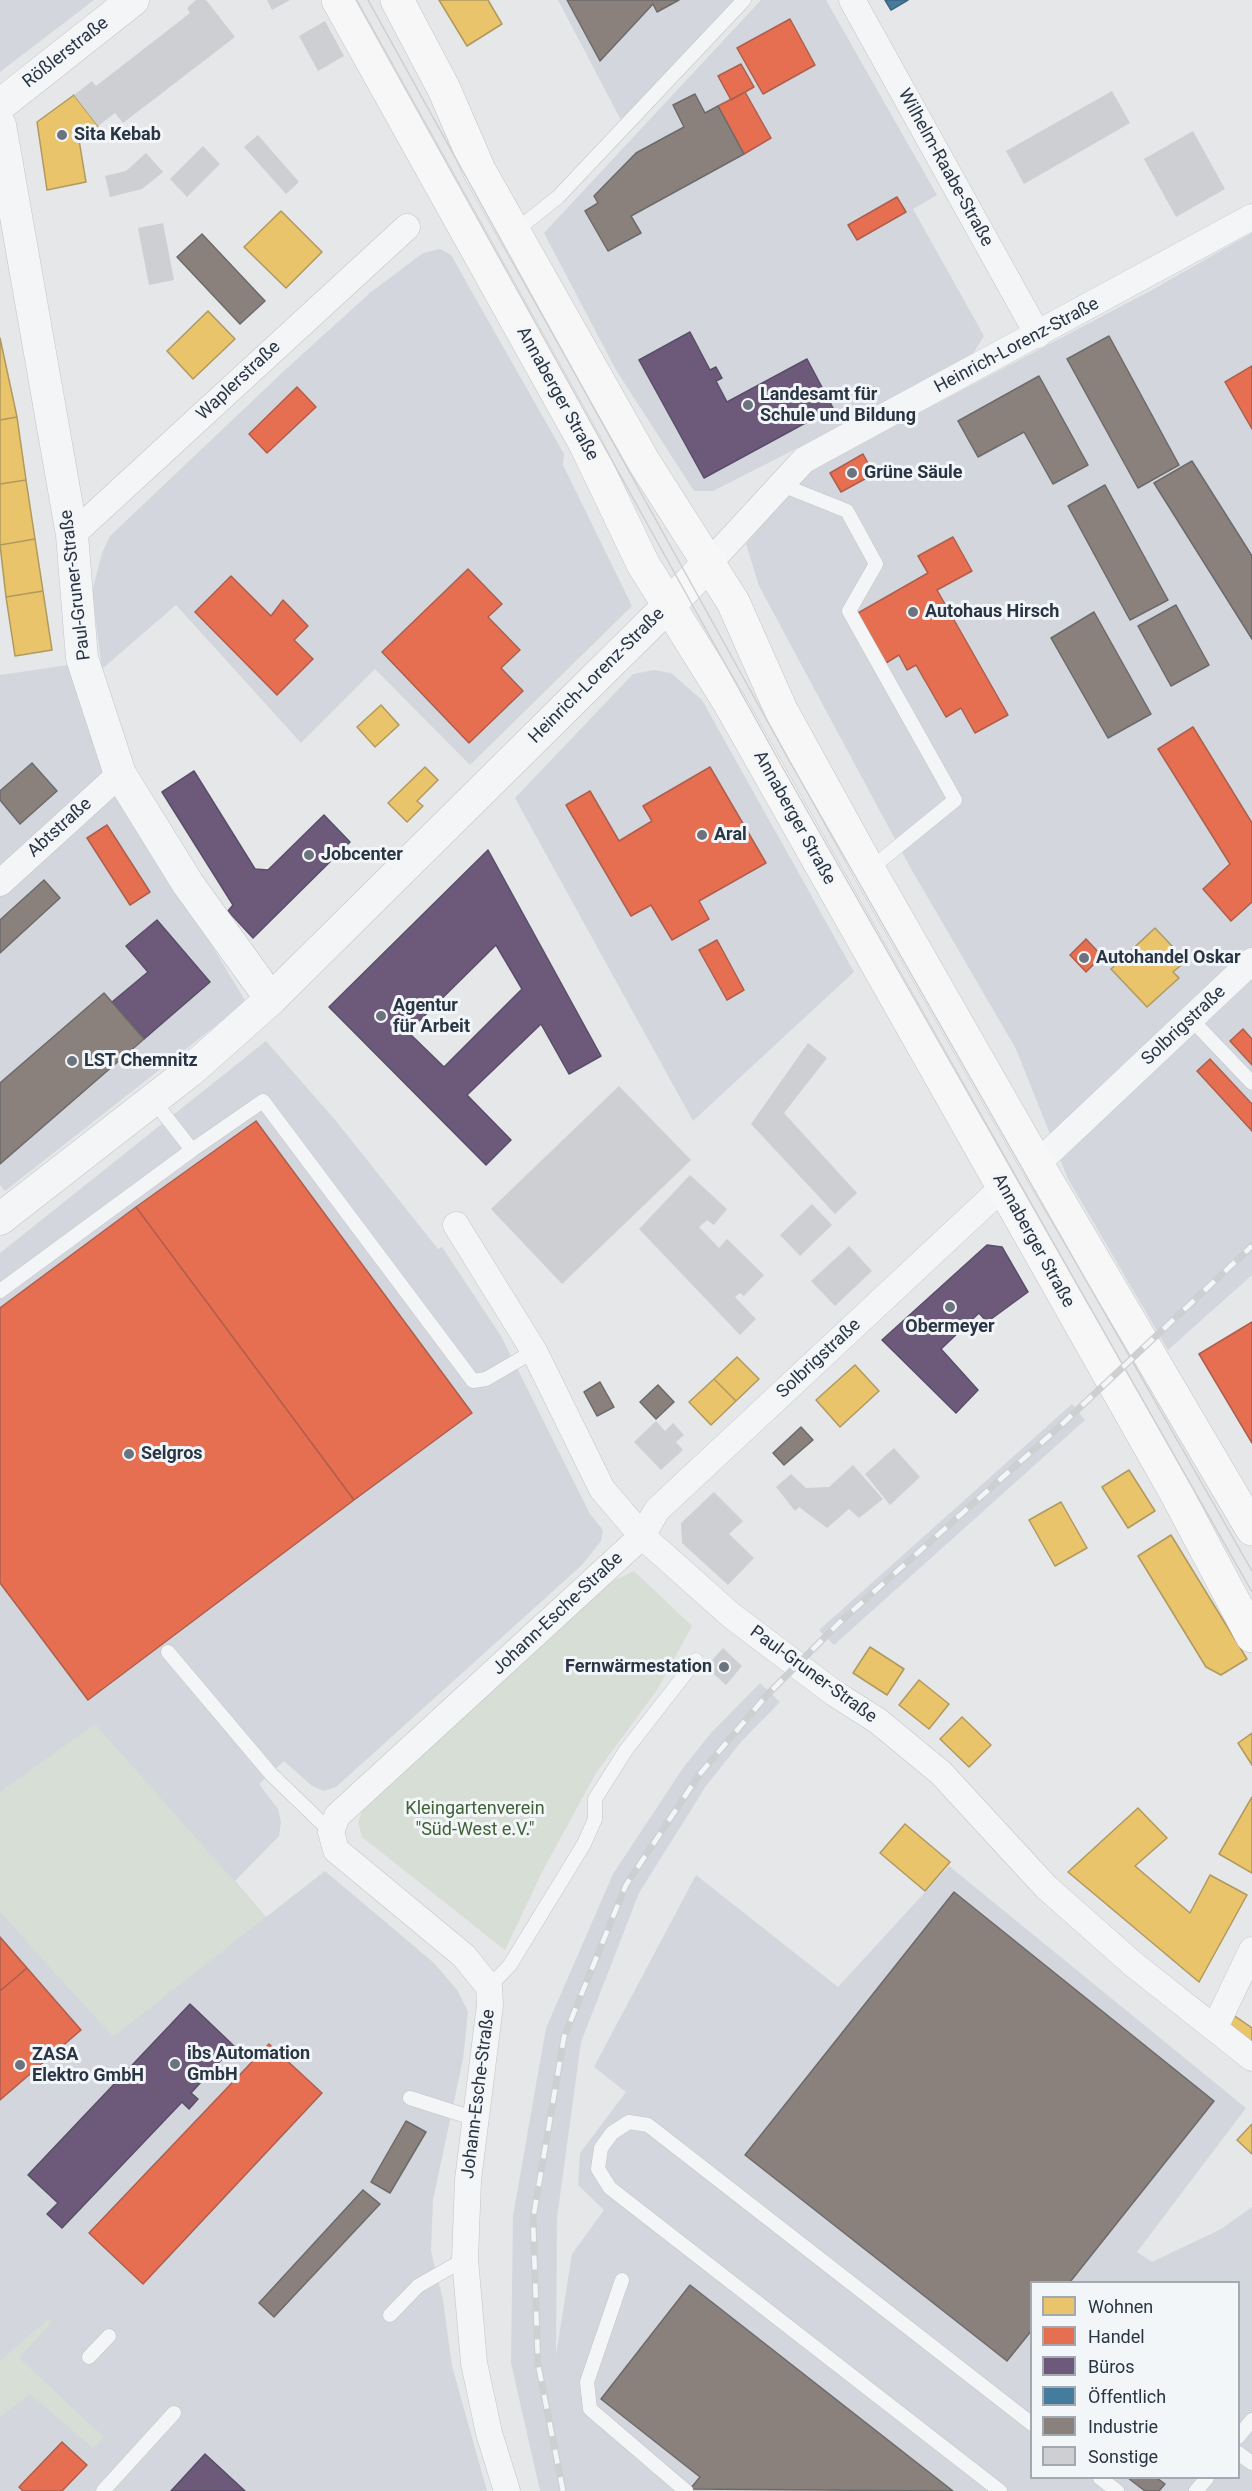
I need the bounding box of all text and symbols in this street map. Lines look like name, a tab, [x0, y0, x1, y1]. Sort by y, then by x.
street label: Rößlerstraße	[19, 13, 113, 93]
street label: Wilhelm-Raabe-Straße	[893, 85, 997, 251]
place label: Sita Kebab	[74, 124, 161, 146]
marker: Sita Kebab	[55, 128, 69, 142]
street label: Heinrich-Lorenz-Straße	[931, 293, 1103, 399]
street label: Annaberger Straße	[511, 323, 603, 465]
street label: Waplerstraße	[193, 337, 285, 425]
place label: Landesamt für Schule und Bildung	[760, 384, 916, 426]
marker: Landesamt für Schule und Bildung	[741, 398, 755, 412]
place label: Grüne Säule	[864, 462, 963, 484]
marker: Grüne Säule	[845, 466, 859, 480]
street label: Paul-Gruner-Straße	[56, 508, 96, 662]
place label: Autohaus Hirsch	[925, 601, 1059, 623]
street label: Heinrich-Lorenz-Straße	[525, 604, 669, 748]
marker: Autohaus Hirsch	[906, 605, 920, 619]
street label: Annaberger Straße	[748, 747, 840, 889]
street label: Abtstraße	[24, 794, 96, 862]
place label: Aral	[714, 824, 747, 846]
marker: Aral	[695, 828, 709, 842]
place label: Jobcenter	[321, 844, 403, 866]
marker: Jobcenter	[302, 848, 316, 862]
place label: Autohandel Oskar	[1096, 947, 1240, 969]
marker: Autohandel Oskar	[1077, 951, 1091, 965]
street label: Solbrigstraße	[1138, 982, 1230, 1070]
place label: Agentur für Arbeit	[393, 995, 470, 1038]
marker: Agentur für Arbeit	[374, 1009, 388, 1023]
place label: LST Chemnitz	[84, 1050, 198, 1072]
marker: LST Chemnitz	[65, 1054, 79, 1068]
street label: Annaberger Straße	[987, 1170, 1079, 1312]
marker: Obermeyer	[943, 1300, 957, 1314]
street label: Solbrigstraße	[773, 1315, 865, 1403]
place label: Obermeyer	[905, 1316, 995, 1338]
place label: Selgros	[141, 1443, 203, 1465]
marker: Selgros	[122, 1447, 136, 1461]
street label: Johann-Esche-Straße	[488, 1548, 628, 1680]
street label: Paul-Gruner-Straße	[745, 1622, 881, 1728]
place label: Fernwärmestation	[565, 1656, 712, 1678]
marker: Fernwärmestation	[717, 1660, 731, 1674]
park label: Kleingartenverein "Süd-West e.V."	[405, 1798, 545, 1840]
street label: Johann-Esche-Straße	[458, 2008, 500, 2180]
place label: ibs Automation GmbH	[187, 2043, 310, 2086]
place label: ZASA Elektro GmbH	[32, 2044, 144, 2086]
marker: ibs Automation GmbH	[168, 2057, 182, 2071]
marker: ZASA Elektro GmbH	[13, 2058, 27, 2072]
legend	[1030, 2281, 1240, 2479]
text: Wohnen	[1088, 2296, 1153, 2317]
text: Handel	[1088, 2326, 1145, 2347]
text: Büros	[1088, 2356, 1135, 2377]
text: Öffentlich	[1088, 2386, 1166, 2407]
text: Industrie	[1088, 2416, 1158, 2437]
text: Sonstige	[1088, 2446, 1158, 2467]

